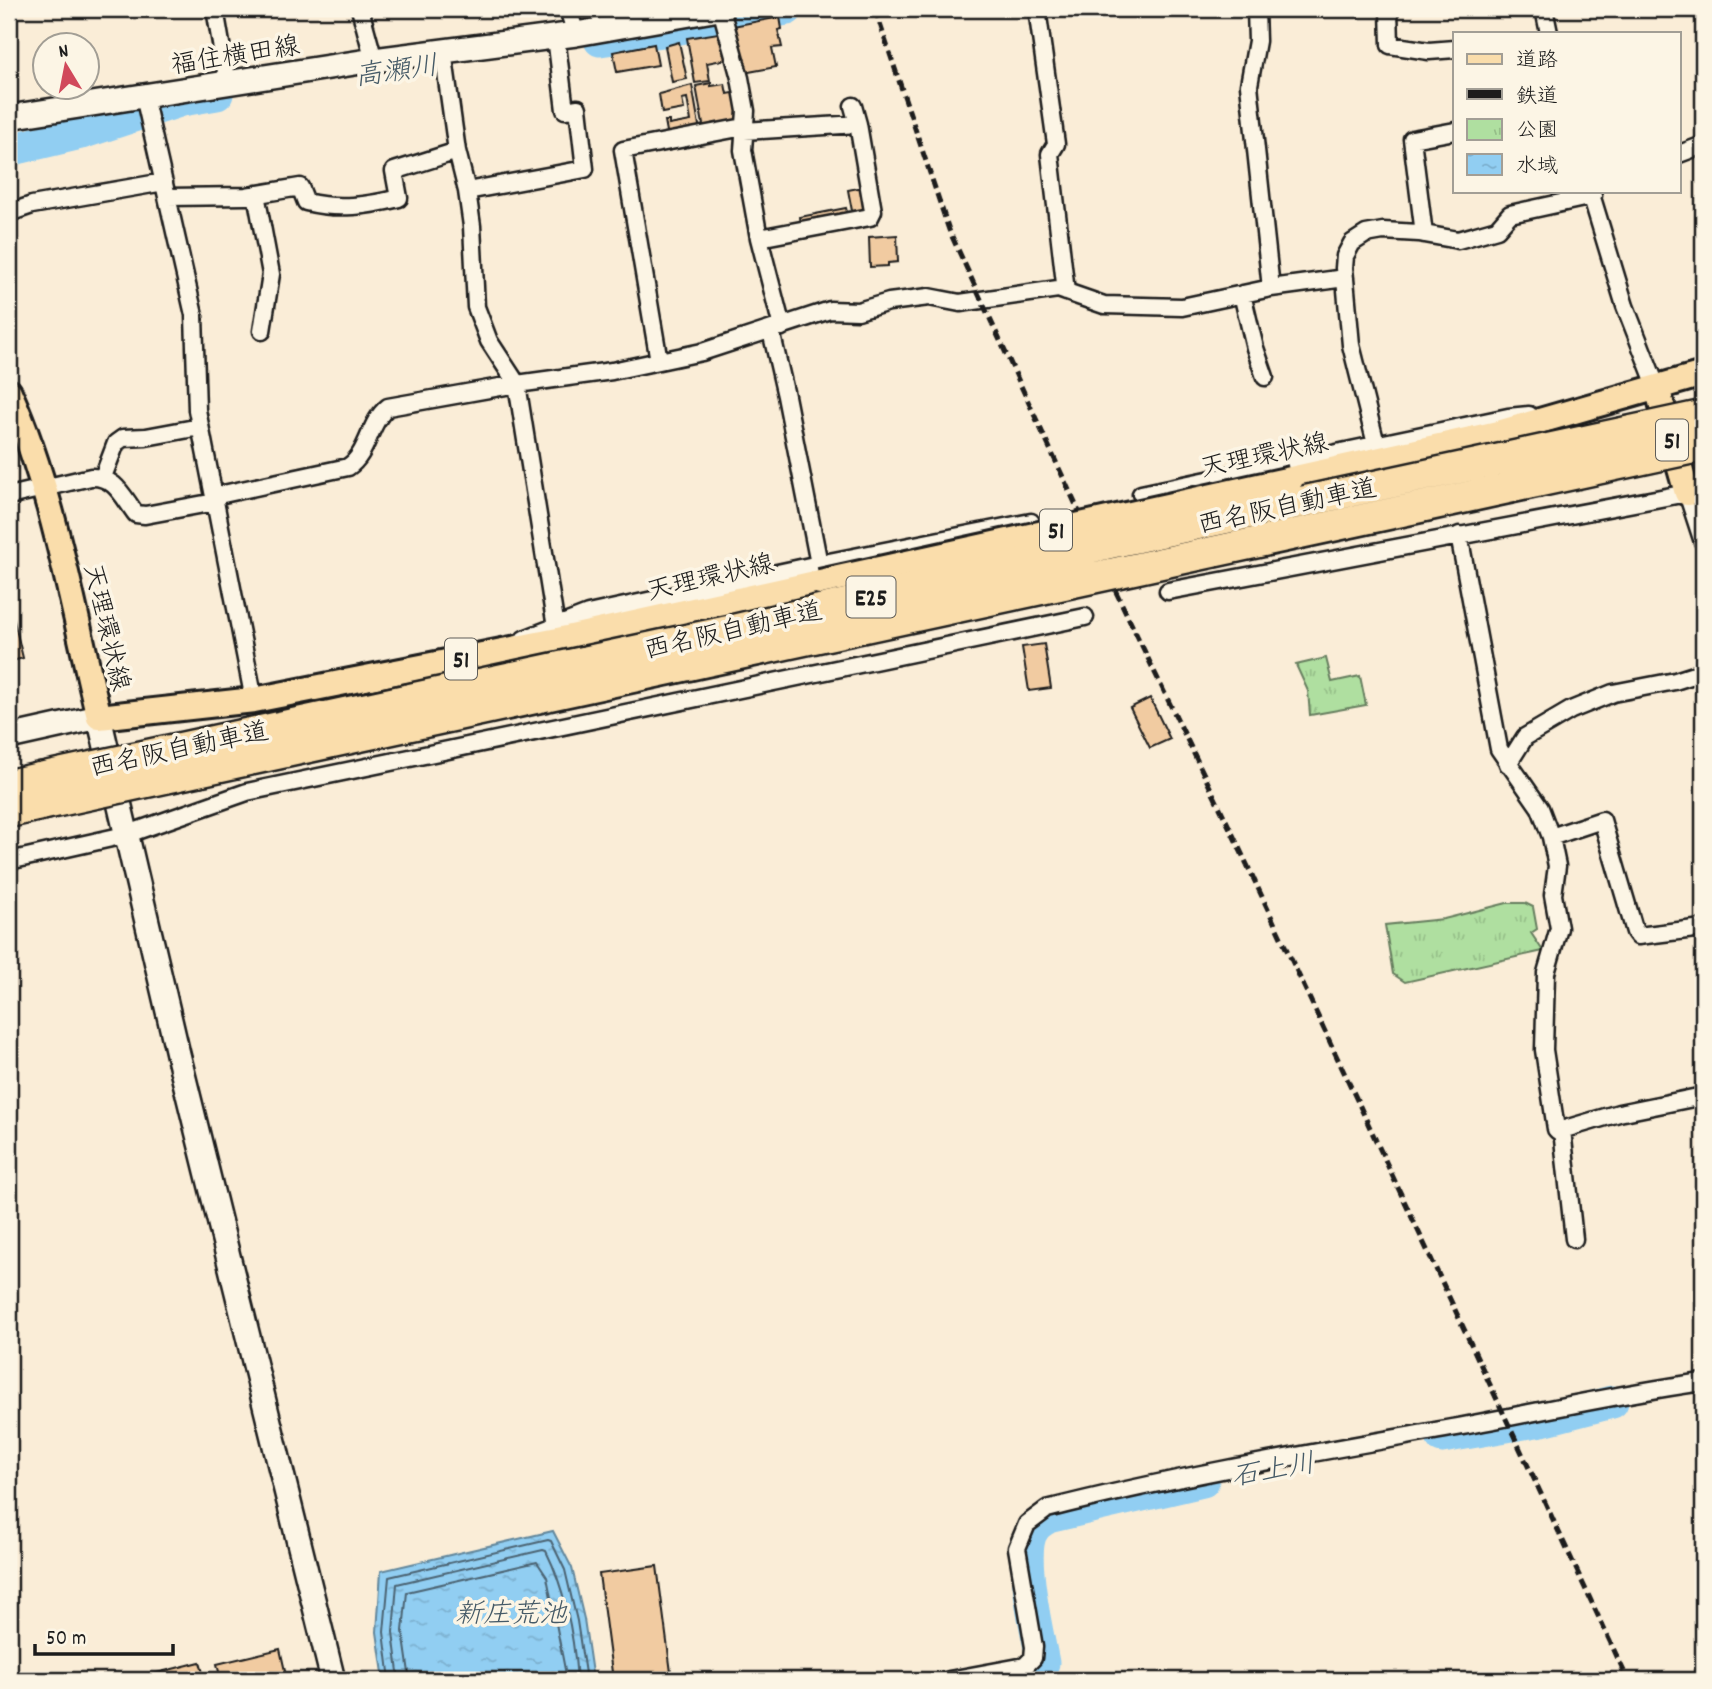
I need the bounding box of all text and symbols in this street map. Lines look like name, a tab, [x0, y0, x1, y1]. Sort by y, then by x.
street label: 福住横田線	[168, 29, 303, 86]
north arrow	[32, 32, 102, 102]
legend	[1453, 32, 1680, 192]
text: N	[57, 39, 71, 67]
text: 道路	[1516, 47, 1558, 77]
water label: 高瀬川	[352, 48, 441, 100]
text: 鉄道	[1516, 83, 1558, 113]
text: 公園	[1516, 117, 1558, 147]
text: 水域	[1516, 153, 1558, 183]
road number: 51	[1656, 419, 1688, 460]
street label: 天理環状線	[1197, 426, 1332, 489]
street label: 西名阪自動車道	[1195, 471, 1381, 545]
road number: 51	[1040, 509, 1072, 550]
street label: 天理環状線	[643, 547, 778, 612]
street label: 天理環状線	[72, 560, 137, 695]
road number: E25	[846, 576, 896, 618]
street label: 西名阪自動車道	[641, 594, 827, 671]
road number: 51	[445, 638, 477, 680]
street label: 西名阪自動車道	[87, 714, 273, 788]
water label: 石上川	[1229, 1446, 1319, 1500]
water label: 新庄荒池	[455, 1597, 568, 1637]
scale bar	[35, 1612, 173, 1656]
text: 50 m	[46, 1625, 86, 1655]

